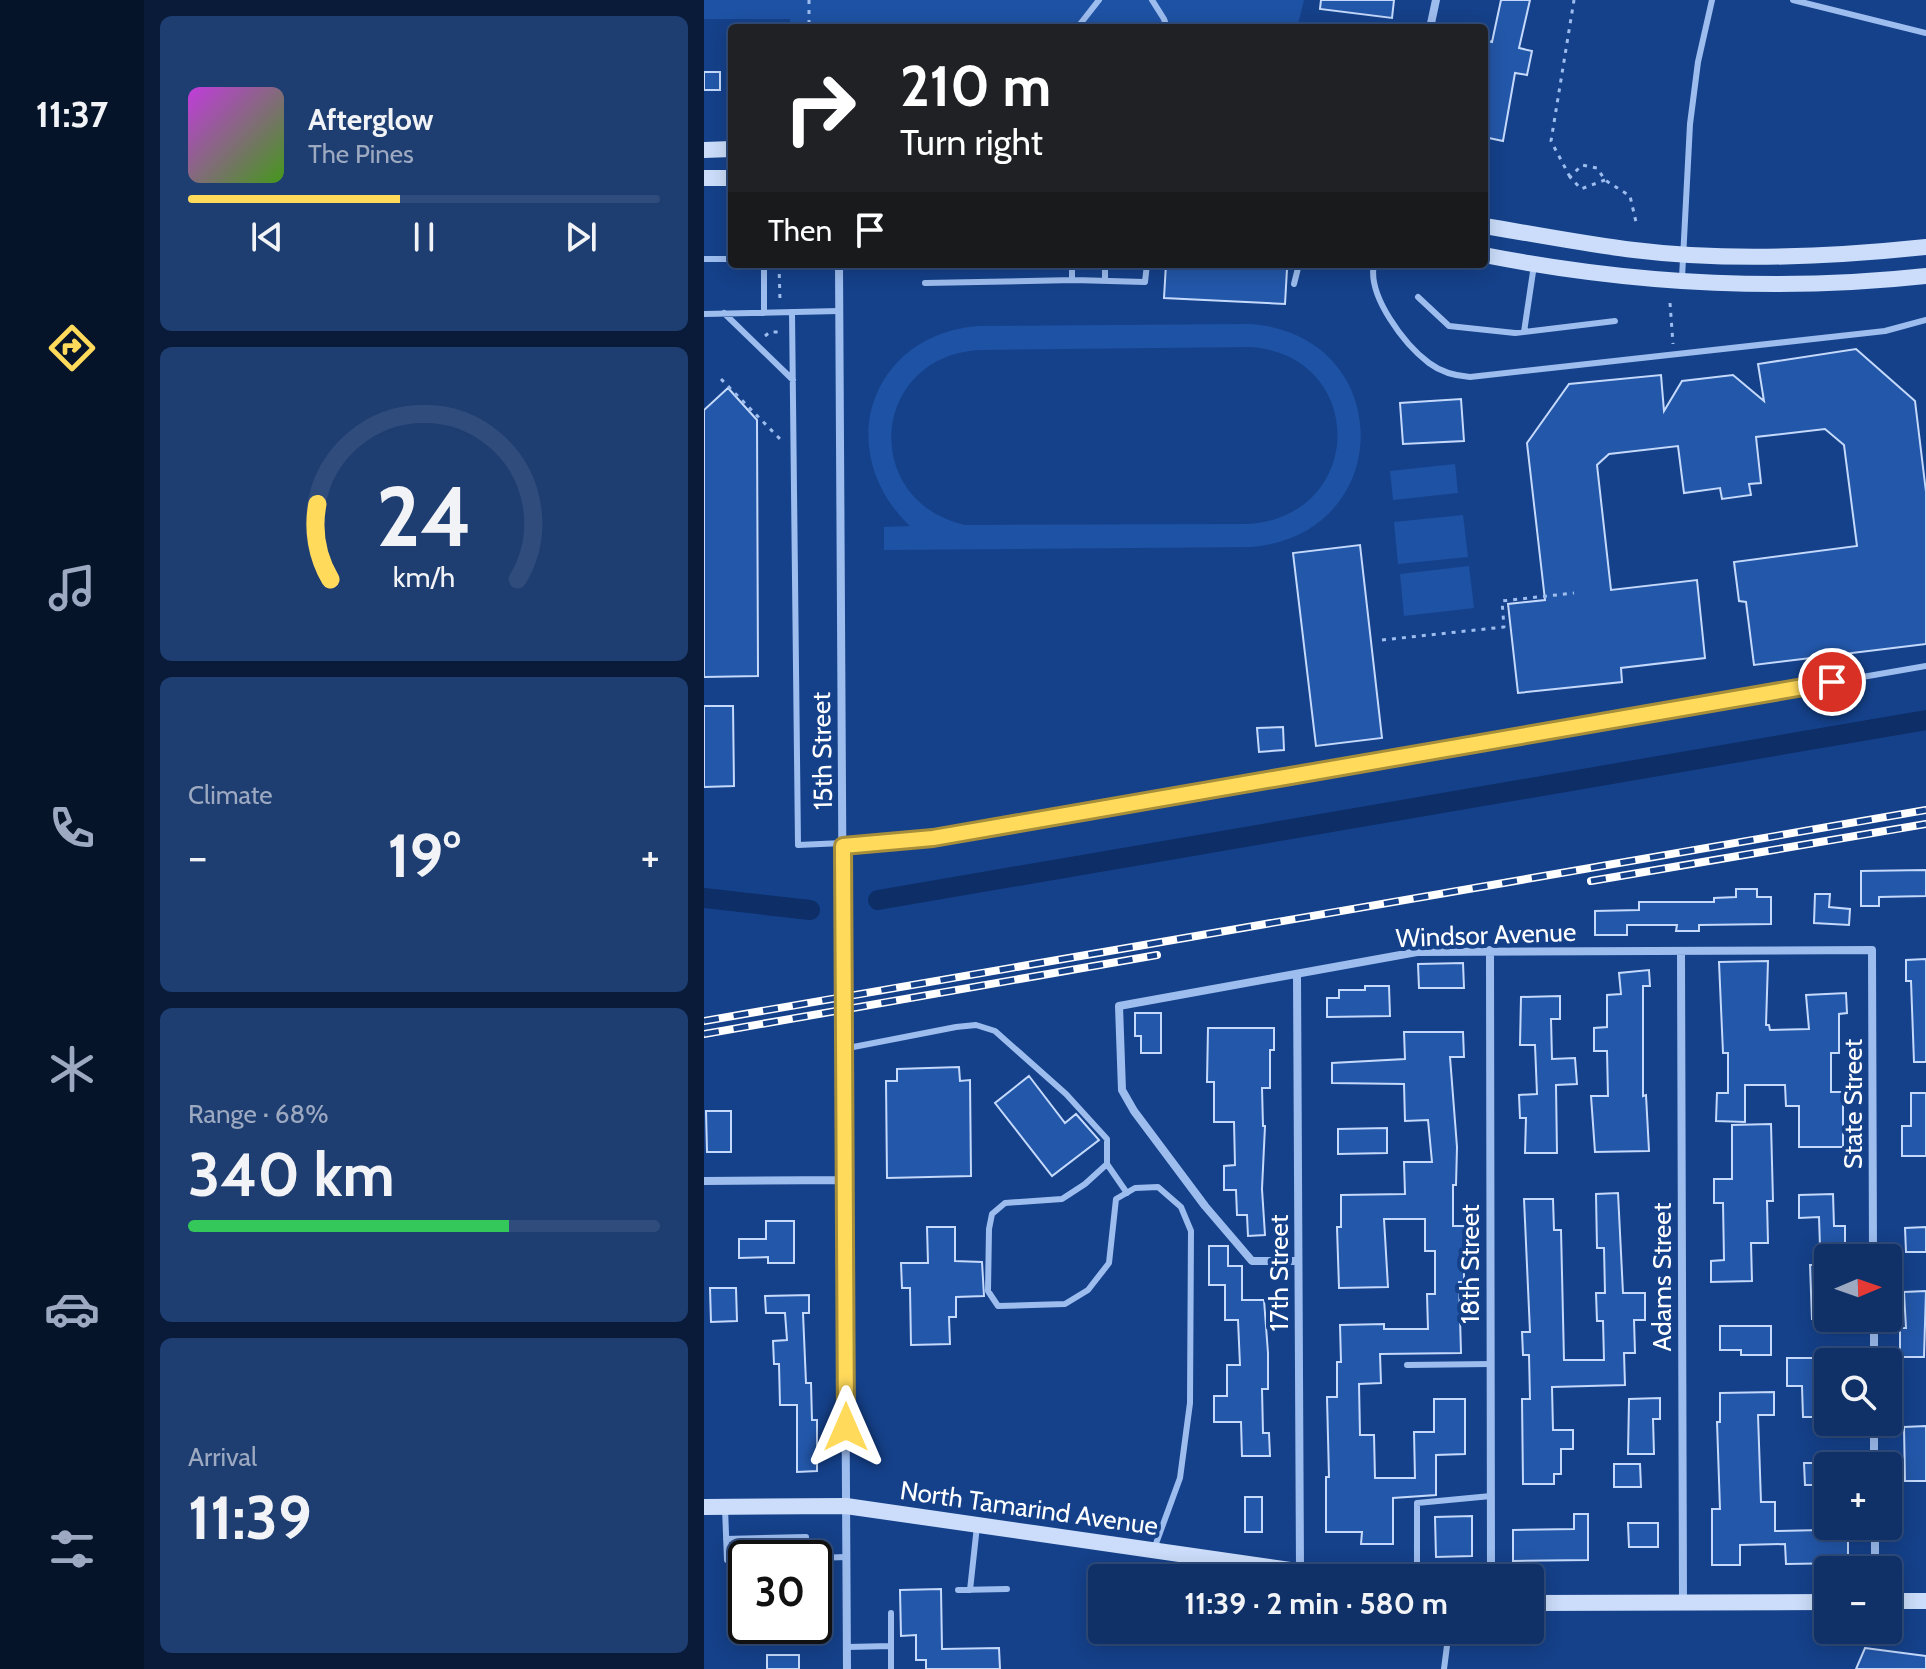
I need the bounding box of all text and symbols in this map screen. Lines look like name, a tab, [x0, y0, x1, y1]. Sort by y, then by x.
text: 210 m	[900, 52, 1051, 120]
icon: right	[768, 56, 872, 160]
text: 11:37	[36, 92, 108, 136]
text: Afterglow	[308, 101, 434, 138]
text: Turn right	[900, 120, 1043, 164]
text: The Pines	[308, 138, 414, 170]
icon: arrive	[848, 208, 892, 252]
text: Then	[768, 212, 832, 249]
icon: previous	[245, 215, 289, 259]
icon: pause	[402, 215, 446, 259]
icon: next	[559, 215, 603, 259]
icon: directions	[44, 320, 100, 376]
text: 24	[376, 465, 472, 566]
text: km/h	[393, 559, 455, 594]
icon: music	[44, 560, 100, 616]
pin	[1798, 648, 1866, 716]
icon: arrive	[1810, 660, 1854, 704]
street label: 15th Street	[805, 691, 839, 810]
text: Climate	[188, 779, 273, 811]
icon: phone	[44, 800, 100, 856]
text: 19°	[387, 819, 461, 892]
text: −	[188, 830, 207, 883]
text: +	[641, 830, 660, 883]
street label: Windsor Avenue	[1395, 916, 1577, 954]
street label: State Street	[1837, 1039, 1869, 1169]
icon: climate	[44, 1041, 100, 1097]
text: Range · 68%	[188, 1098, 329, 1130]
text: 340 km	[188, 1138, 395, 1211]
street label: Adams Street	[1646, 1202, 1678, 1351]
street label: 18th Street	[1454, 1204, 1486, 1324]
street label: 17th Street	[1263, 1214, 1295, 1332]
north arrow	[1814, 1244, 1902, 1332]
map controls	[1814, 1244, 1902, 1644]
icon: car	[44, 1281, 100, 1337]
button: search	[1814, 1348, 1902, 1436]
position arrow	[804, 1385, 888, 1469]
text: Arrival	[188, 1441, 257, 1473]
button: +	[1814, 1452, 1902, 1540]
street label: North Tamarind Avenue	[898, 1474, 1160, 1542]
text: 11:39	[188, 1481, 312, 1554]
icon: filters	[44, 1521, 100, 1577]
speed limit sign: 30	[728, 1540, 832, 1644]
button: −	[1814, 1556, 1902, 1644]
text: 11:39 · 2 min · 580 m	[1184, 1585, 1448, 1622]

